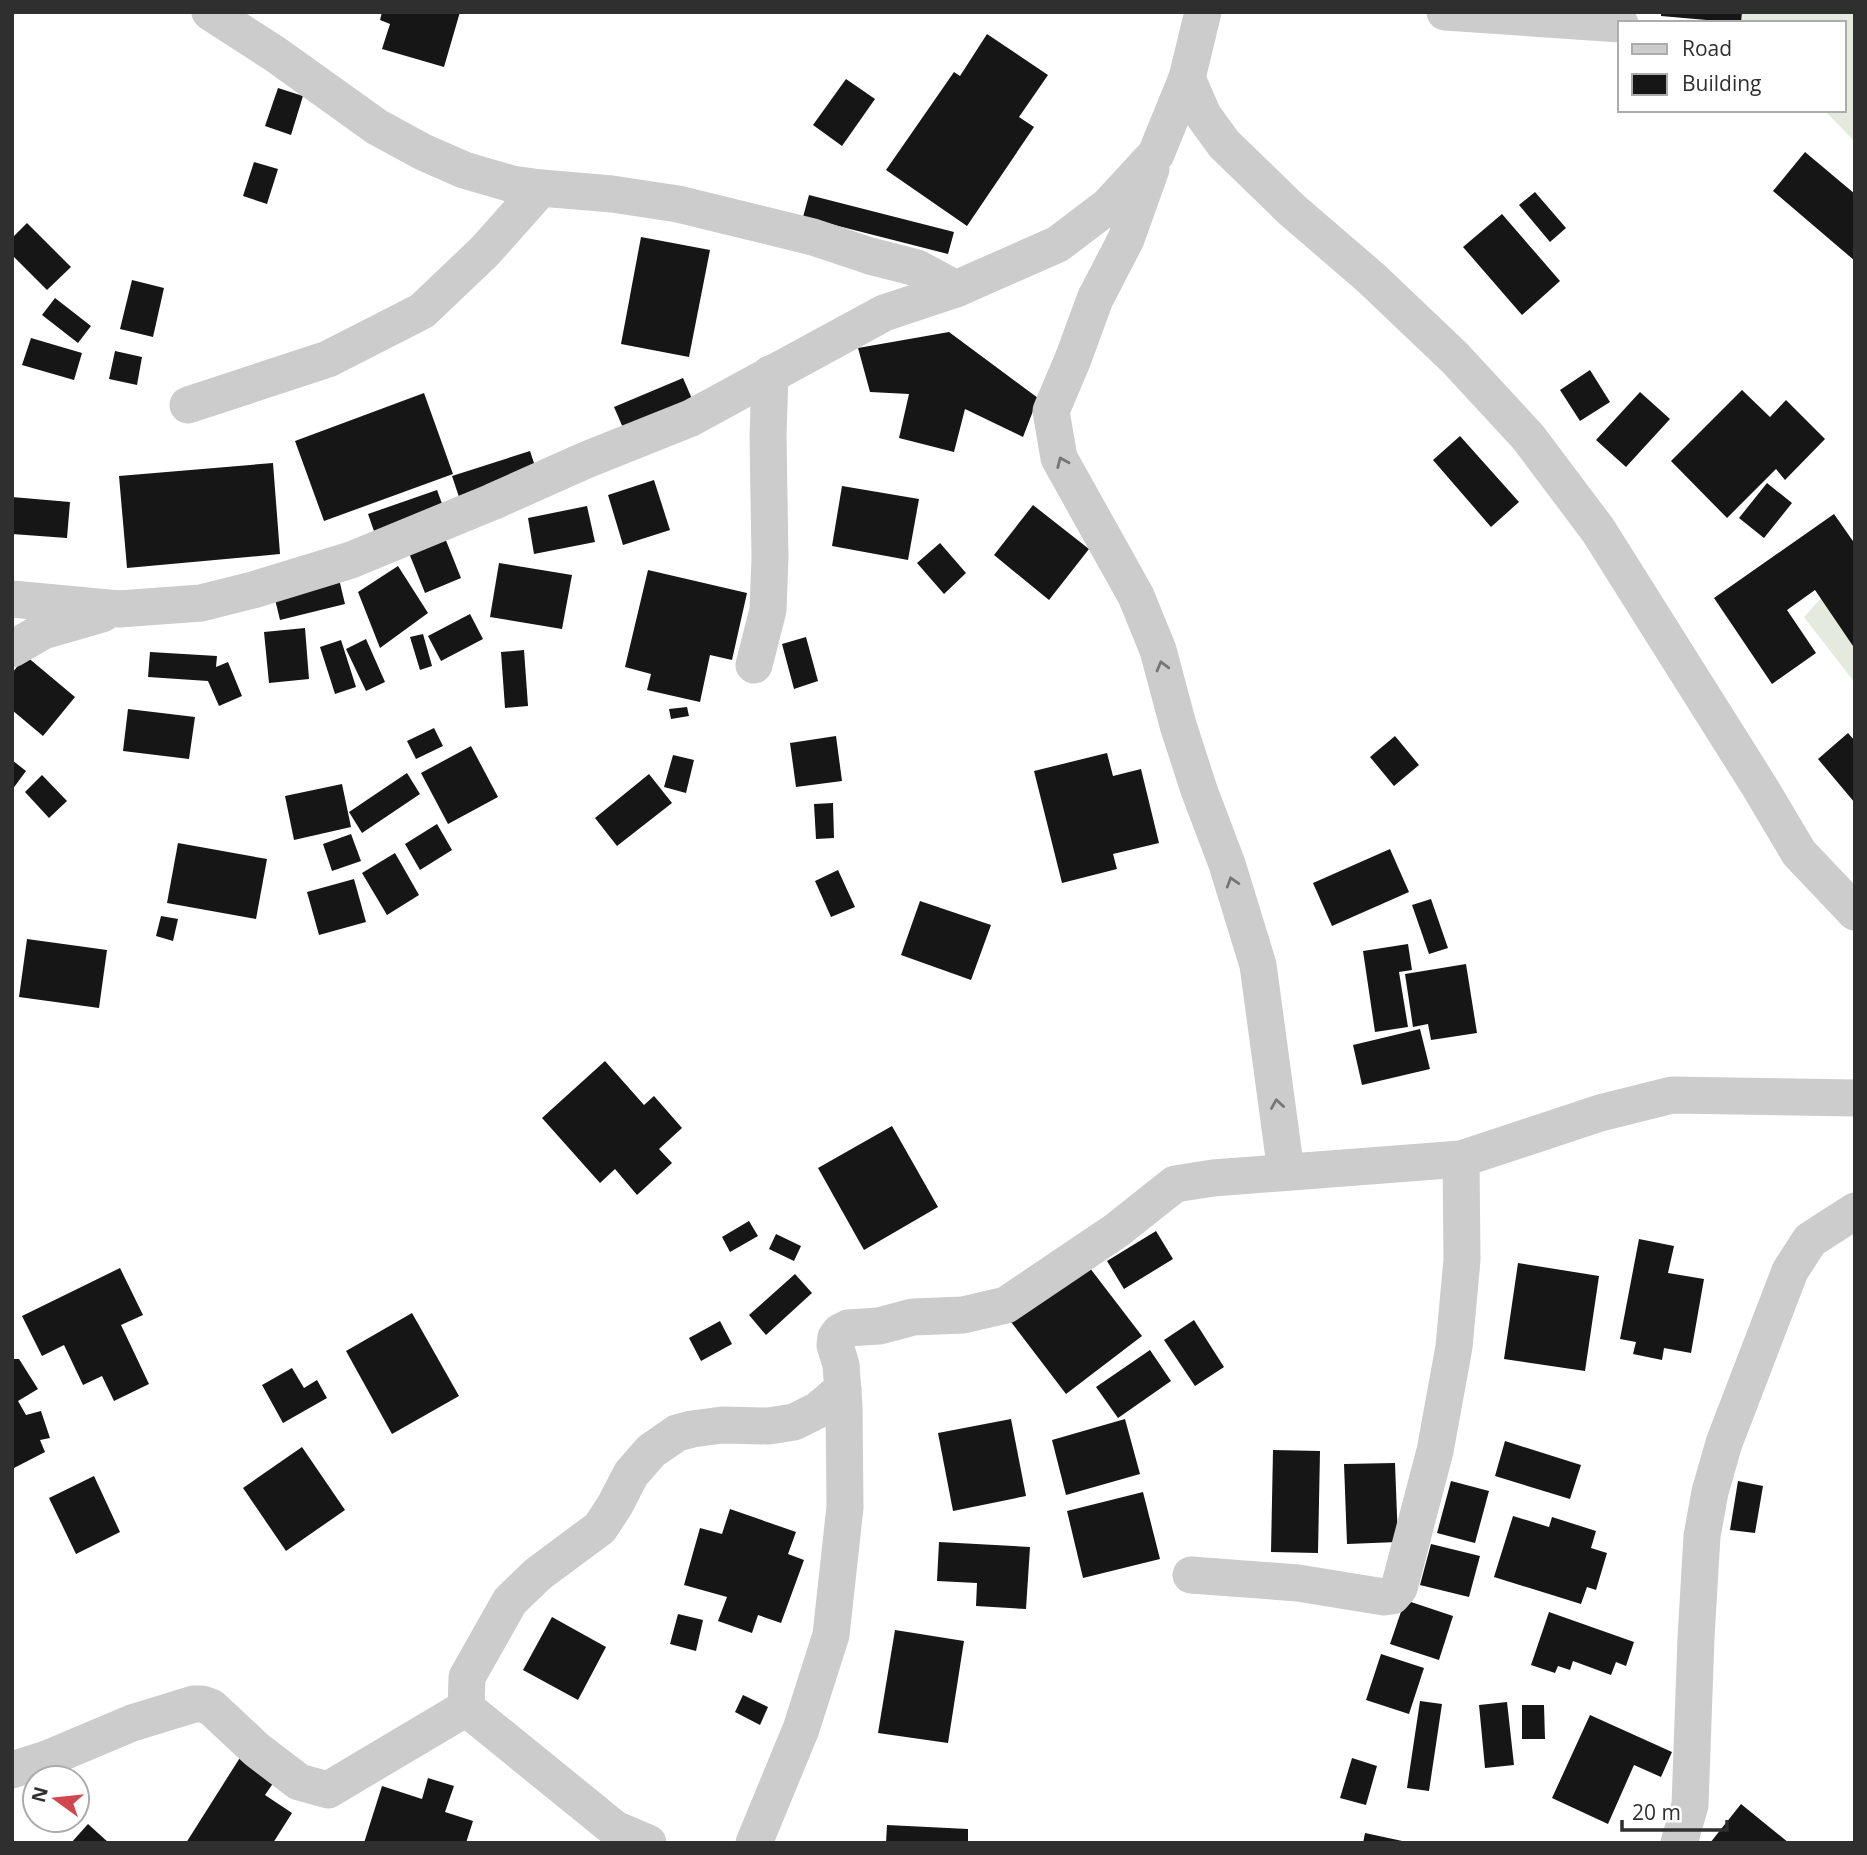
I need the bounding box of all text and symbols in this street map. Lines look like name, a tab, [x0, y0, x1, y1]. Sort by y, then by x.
legend	[1618, 21, 1846, 112]
text: Road	[1682, 34, 1732, 62]
text: Building	[1682, 69, 1761, 97]
one-way arrow	[1056, 457, 1070, 469]
one-way arrow	[1156, 660, 1170, 672]
one-way arrow	[1226, 876, 1241, 888]
one-way arrow	[1270, 1098, 1285, 1110]
north arrow	[21, 1764, 91, 1834]
text: N	[25, 1784, 54, 1805]
scale bar	[1622, 1788, 1727, 1832]
text: 20 m	[1632, 1798, 1681, 1826]

